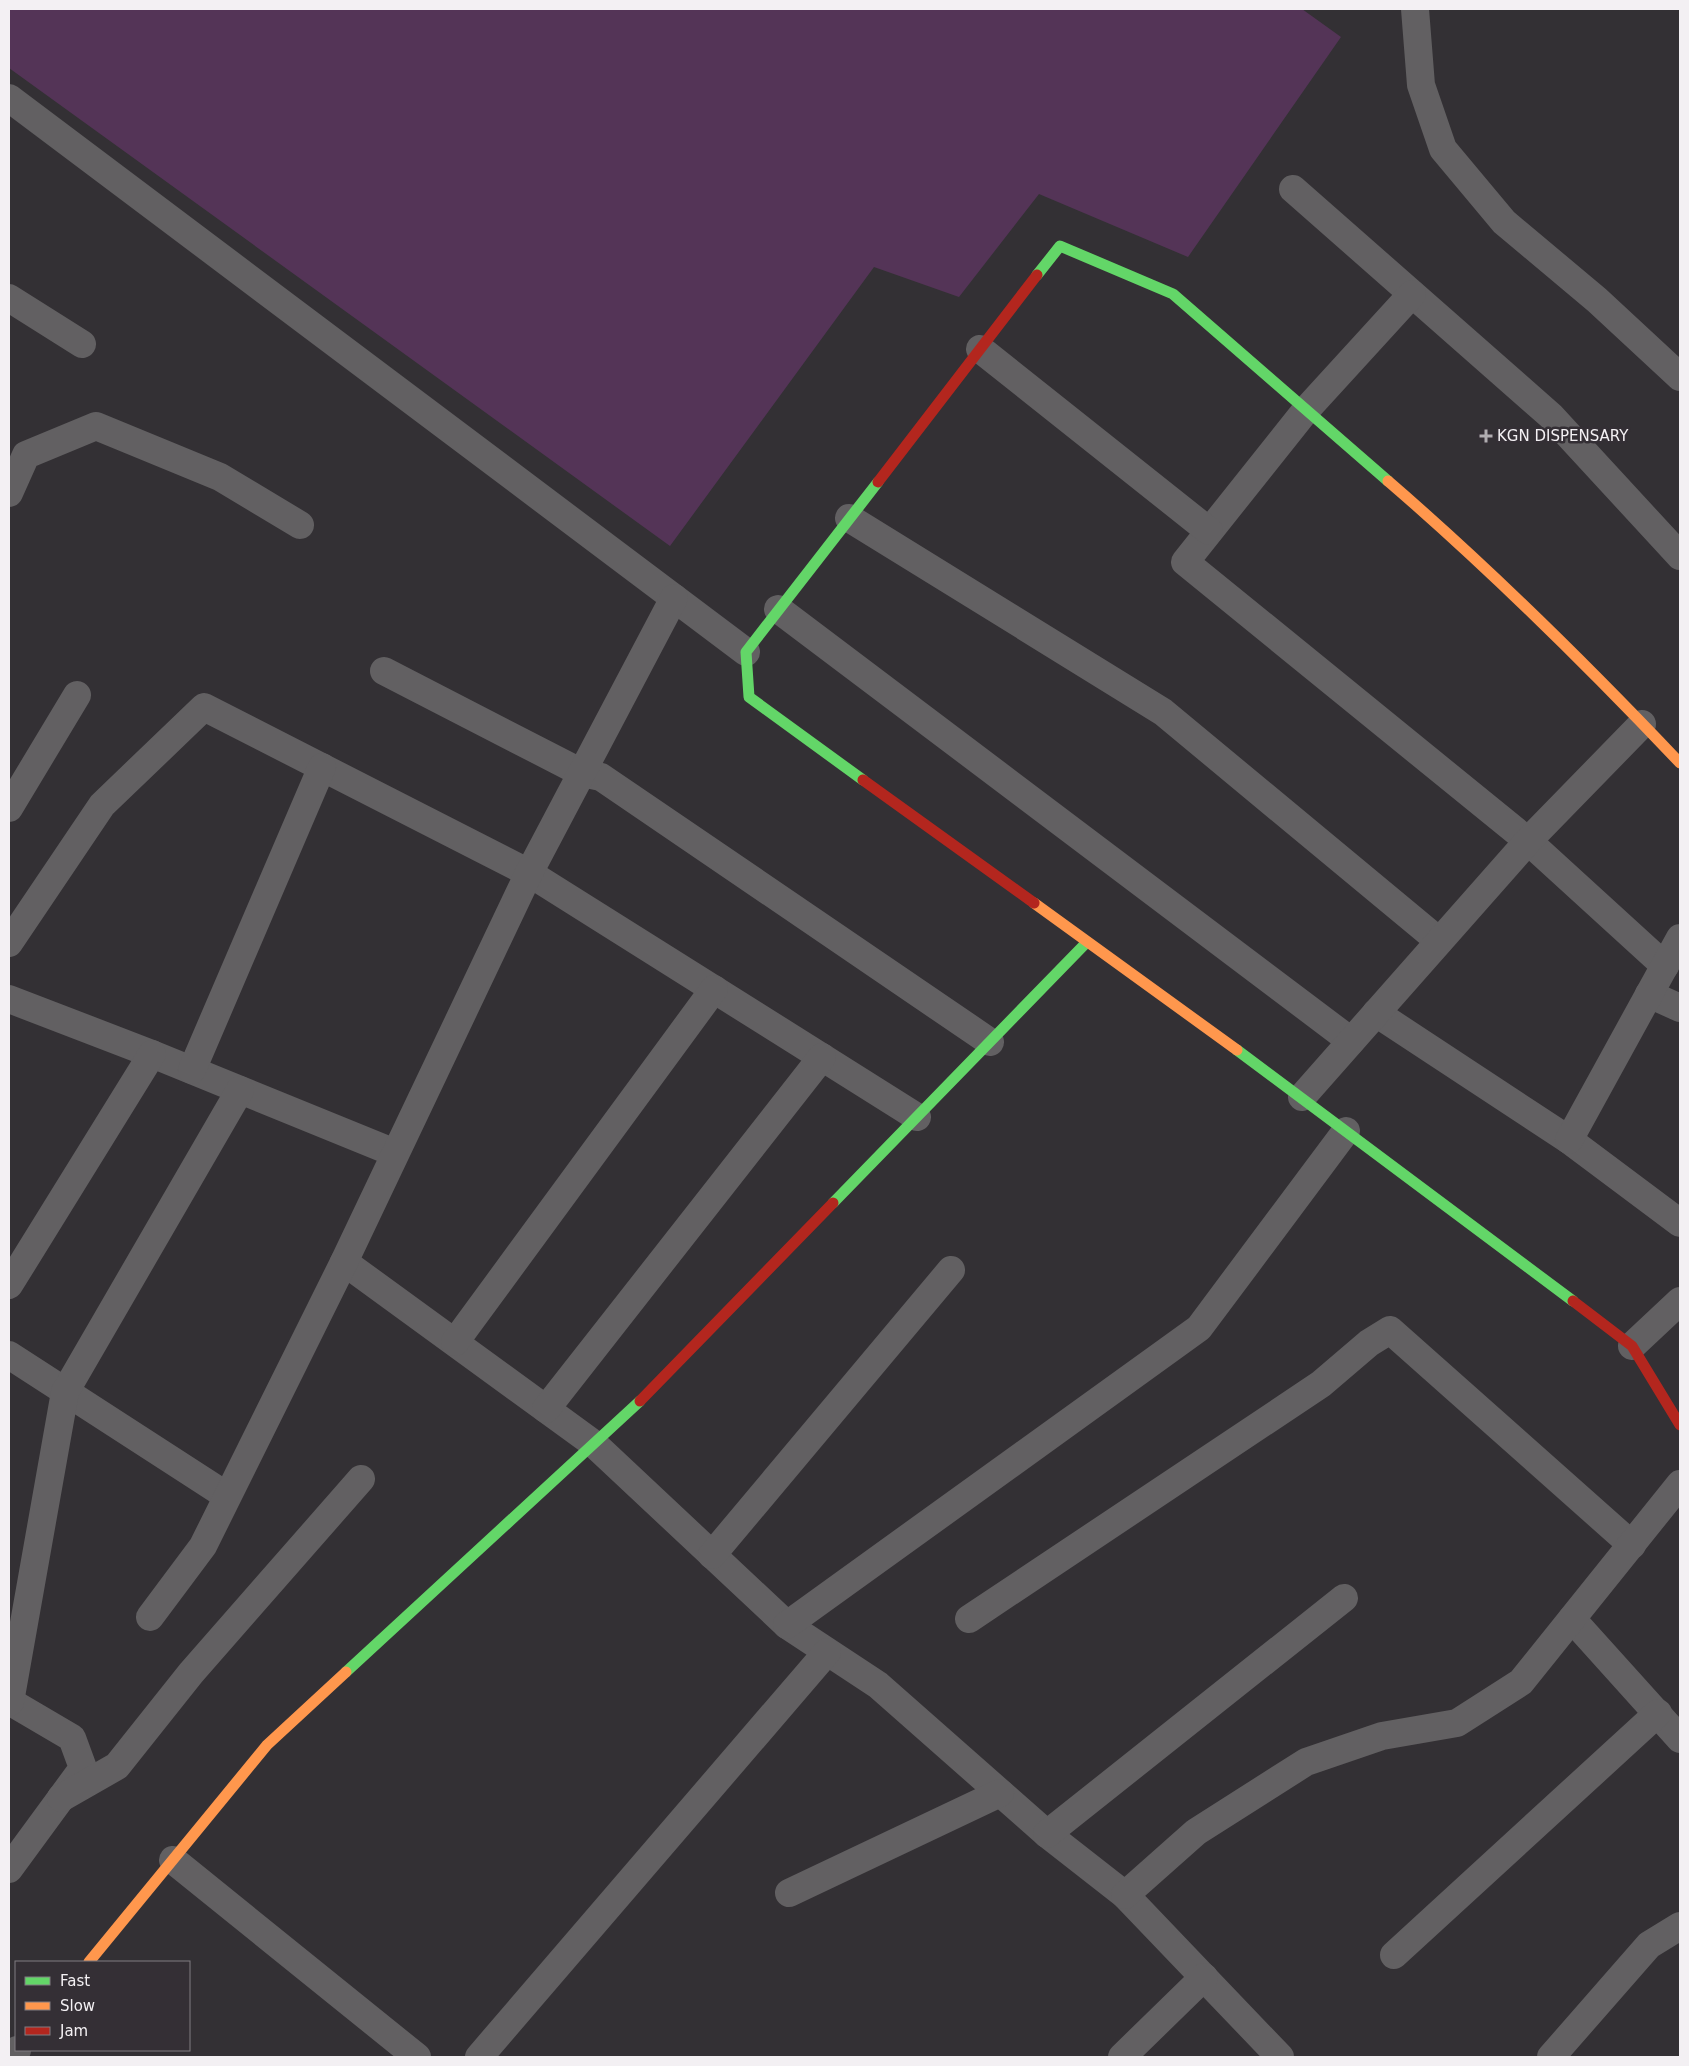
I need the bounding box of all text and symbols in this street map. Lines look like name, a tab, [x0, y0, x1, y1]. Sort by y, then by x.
place label: KGN DISPENSARY	[1497, 427, 1629, 445]
marker: KGN DISPENSARY	[1479, 429, 1493, 443]
legend	[15, 1961, 190, 2051]
text: Fast	[60, 1972, 90, 1990]
text: Slow	[60, 1997, 95, 2015]
text: Jam	[59, 2022, 88, 2040]

